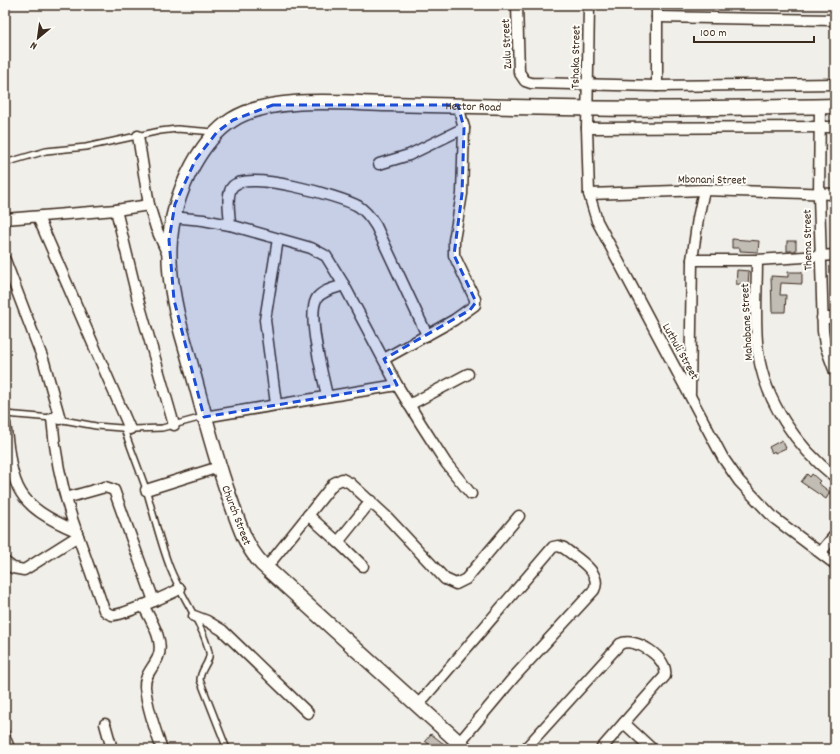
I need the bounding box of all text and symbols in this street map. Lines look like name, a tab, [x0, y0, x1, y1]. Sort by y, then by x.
north arrow	[18, 18, 58, 58]
street label: Zulu Street	[498, 18, 517, 70]
scale bar	[694, 18, 814, 44]
street label: Tshaka Street	[567, 25, 586, 89]
text: 100 m	[700, 25, 727, 42]
text: N	[27, 36, 40, 53]
street label: Hector Road	[445, 98, 501, 117]
street label: Mbonani Street	[678, 171, 747, 190]
street label: Thema Street	[799, 209, 818, 271]
street label: Mahabane Street	[737, 282, 758, 361]
street label: Luthuli Street	[657, 320, 702, 384]
street label: Church Street	[216, 483, 255, 549]

